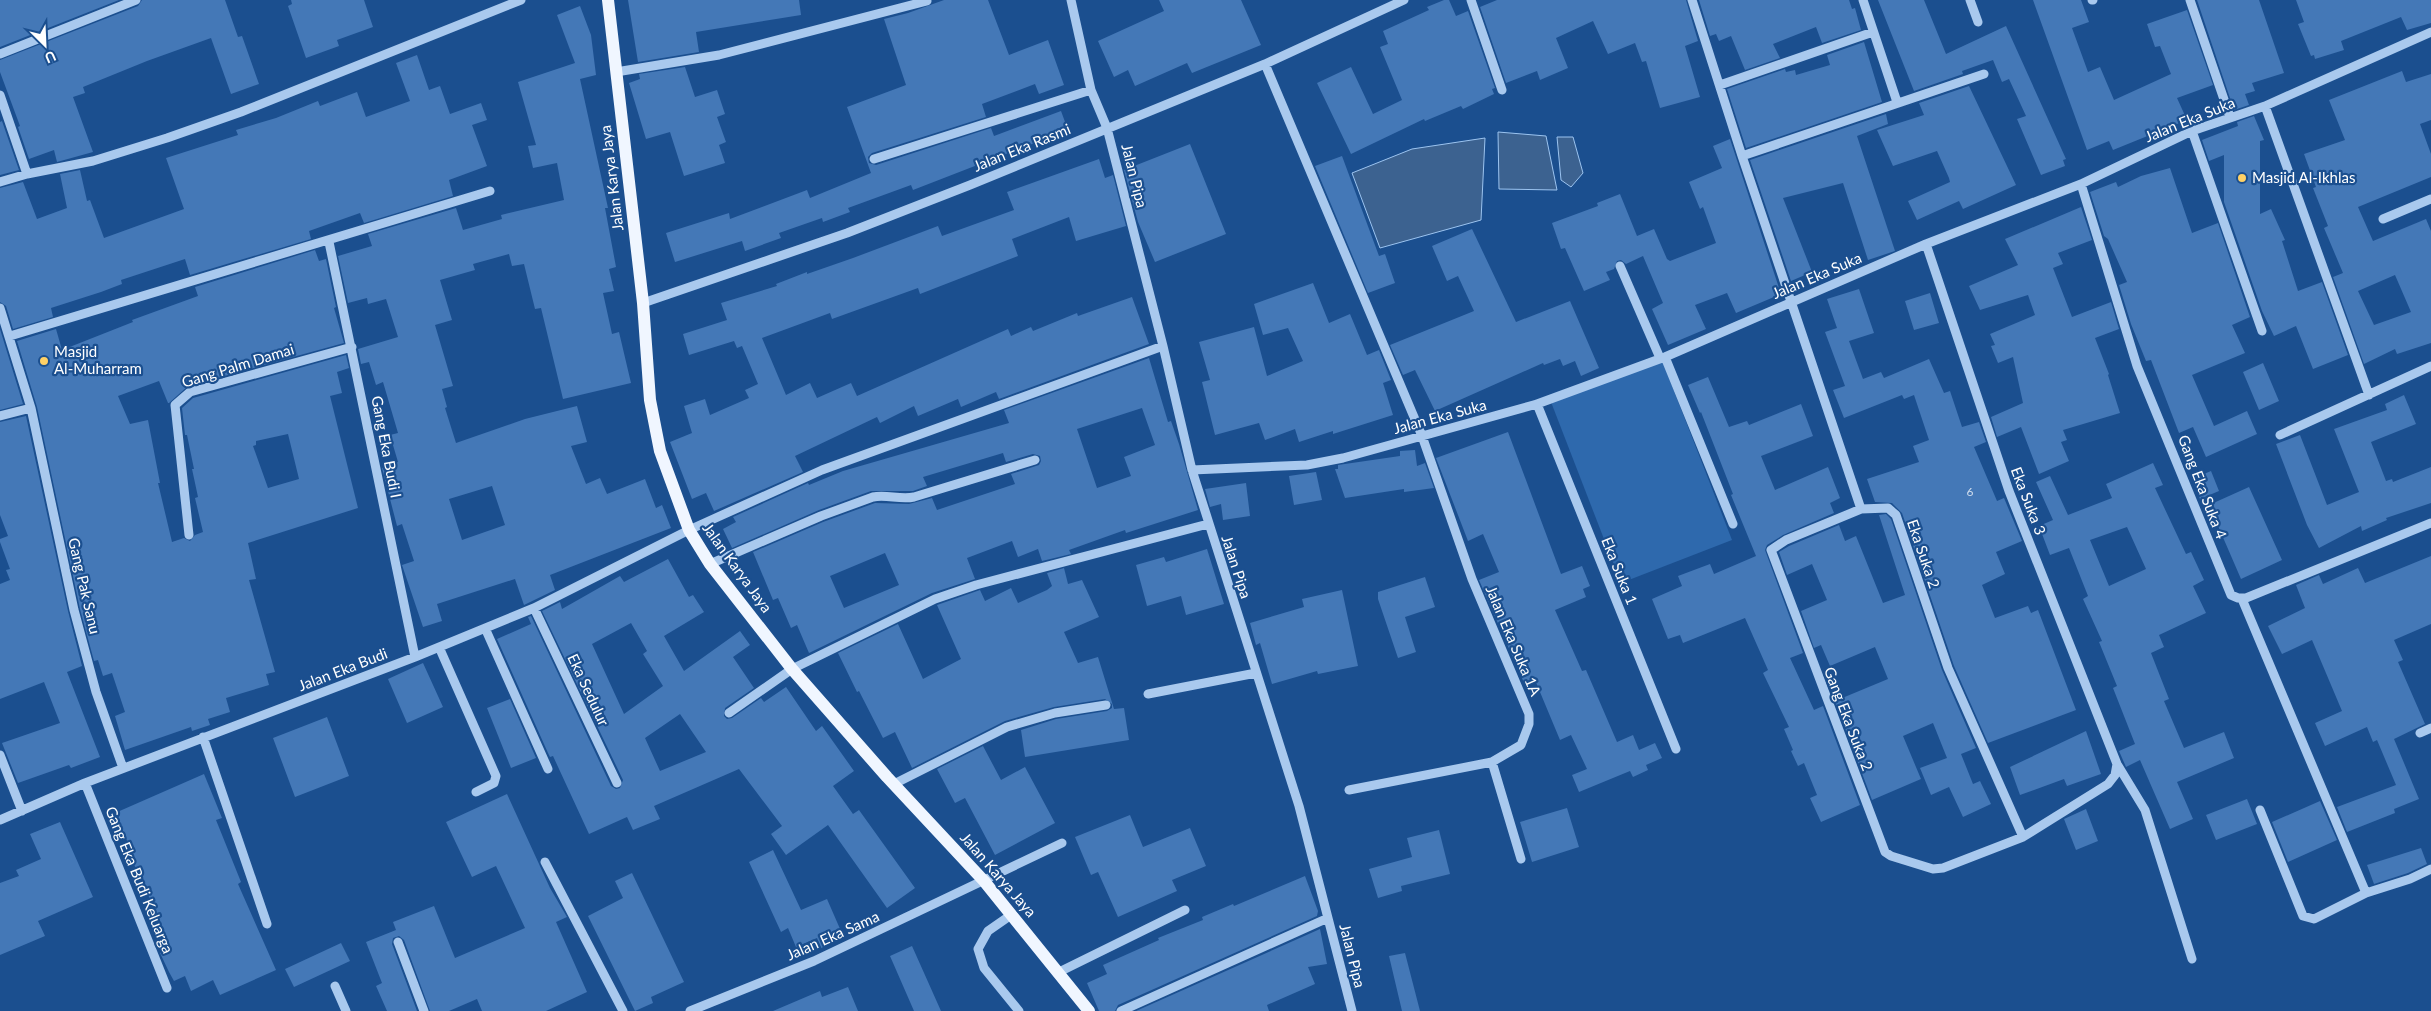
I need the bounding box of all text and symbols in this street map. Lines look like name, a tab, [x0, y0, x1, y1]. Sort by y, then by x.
north arrow	[20, 20, 70, 70]
text: U	[42, 47, 59, 67]
street label: Jalan Eka Suka	[2142, 93, 2237, 145]
street label: Jalan Eka Rasmi	[970, 119, 1073, 175]
street label: Jalan Karya Jaya	[596, 124, 626, 232]
street label: Jalan Pipa	[1118, 142, 1152, 210]
place label: Masjid Al-Ikhlas	[2252, 168, 2355, 186]
marker: Masjid Al-Ikhlas	[2236, 172, 2248, 184]
street label: Jalan Eka Suka	[1769, 248, 1864, 302]
street label: Gang Palm Damai	[179, 339, 296, 391]
place label: Masjid Al-Muharram	[54, 342, 142, 377]
marker: Masjid Al-Muharram	[38, 355, 50, 367]
street label: Gang Eka Budi I	[368, 394, 406, 499]
street label: Jalan Eka Suka	[1391, 395, 1488, 437]
street label: Gang Eka Suka 4	[2175, 432, 2231, 541]
street label: Eka Suka 3	[2008, 464, 2050, 537]
house number: 6	[1967, 484, 1974, 499]
street label: Eka Suka 2	[1904, 517, 1944, 590]
street label: Jalan Karya Jaya	[699, 519, 776, 616]
street label: Jalan Pipa	[1218, 533, 1256, 600]
street label: Eka Suka 1	[1598, 534, 1642, 607]
street label: Gang Pak Sanu	[65, 536, 105, 636]
street label: Jalan Eka Suka 1A	[1483, 583, 1546, 699]
street label: Jalan Eka Budi	[295, 644, 390, 694]
street label: Eka Sedulur	[564, 651, 614, 729]
street label: Gang Eka Suka 2	[1821, 664, 1877, 773]
street label: Gang Eka Budi Keluarga	[102, 804, 178, 956]
street label: Jalan Karya Jaya	[957, 828, 1040, 920]
street label: Jalan Eka Sama	[783, 907, 882, 964]
street label: Jalan Pipa	[1336, 922, 1370, 990]

